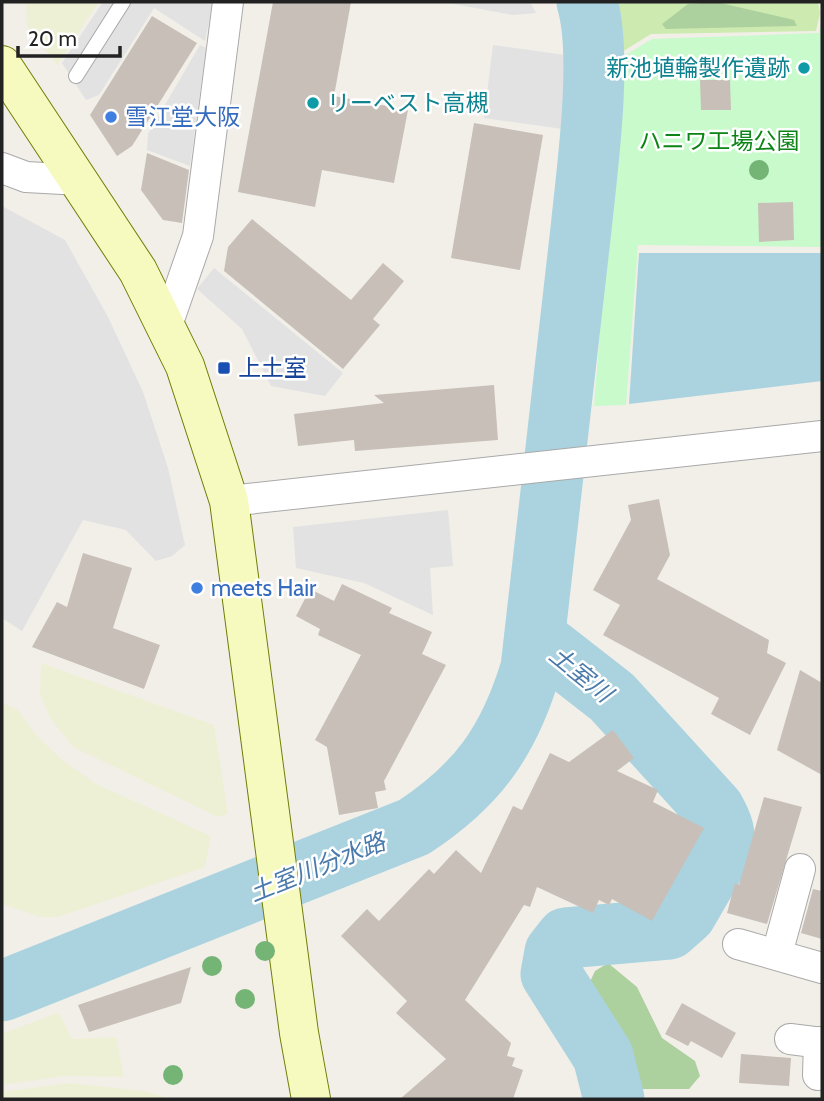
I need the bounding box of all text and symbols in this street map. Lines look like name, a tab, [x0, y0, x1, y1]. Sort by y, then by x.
scale bar	[18, 14, 119, 58]
text: 20 m	[28, 26, 77, 51]
place label: 新池埴輪製作遺跡	[606, 54, 790, 82]
marker: 新池埴輪製作遺跡	[796, 60, 812, 76]
place label: リーベスト高槻	[327, 89, 488, 117]
marker: リーベスト高槻	[305, 95, 321, 111]
place label: 雪江堂大阪	[125, 103, 240, 131]
marker: 雪江堂大阪	[103, 109, 119, 125]
park label: ハニワ工場公園	[639, 127, 800, 155]
place label: 上土室	[238, 354, 307, 382]
marker: 上土室	[216, 360, 232, 376]
place label: meets Hair	[211, 574, 317, 602]
marker: meets Hair	[189, 580, 205, 596]
water label: 土室川	[544, 640, 620, 710]
water label: 土室川分水路	[245, 826, 391, 907]

